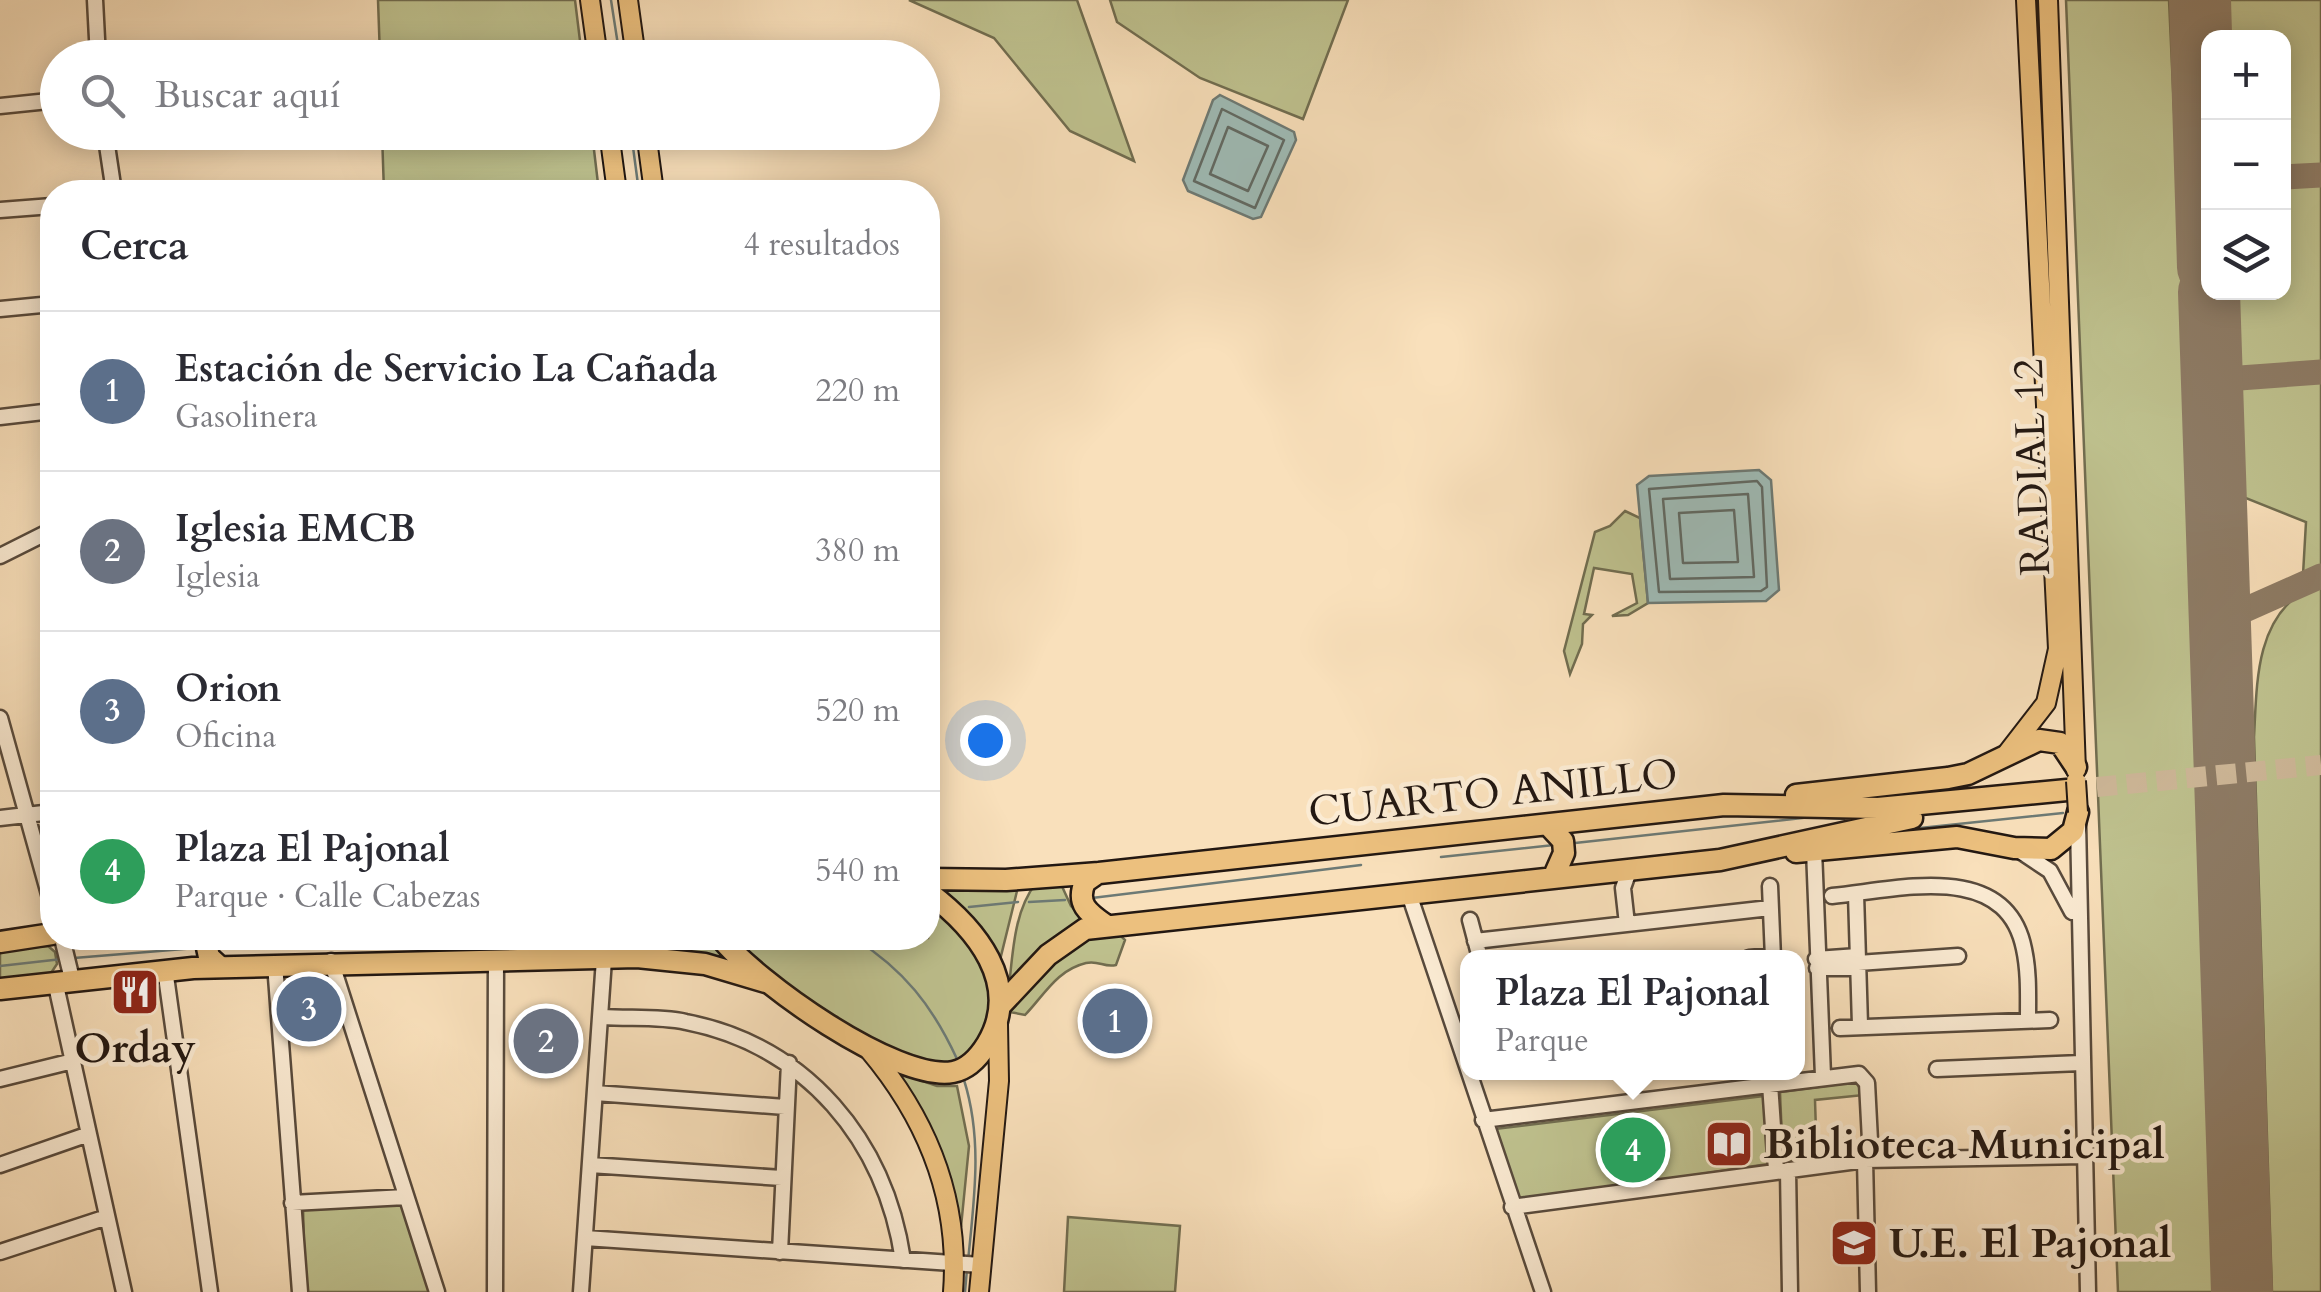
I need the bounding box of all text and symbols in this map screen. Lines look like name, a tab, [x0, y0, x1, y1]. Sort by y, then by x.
map controls	[2201, 30, 2291, 300]
button: +	[2201, 30, 2291, 120]
search box	[40, 40, 940, 150]
icon: search	[75, 68, 130, 123]
text: Buscar aquí	[155, 69, 341, 121]
button: −	[2201, 120, 2291, 210]
button: layers	[2201, 210, 2291, 300]
text: Cerca	[80, 217, 189, 274]
text: 4 resultados	[743, 223, 900, 267]
text: Estación de Servicio La Cañada	[175, 343, 717, 395]
street label: RADIAL 12	[2000, 358, 2064, 576]
text: 1	[104, 369, 121, 413]
text: 220 m	[815, 369, 900, 413]
text: Gasolinera	[175, 395, 318, 439]
text: Iglesia EMCB	[175, 503, 416, 555]
text: 2	[104, 529, 121, 573]
text: 380 m	[815, 529, 900, 573]
text: Iglesia	[175, 555, 260, 599]
text: Orion	[175, 663, 281, 715]
text: 3	[104, 689, 121, 733]
text: 520 m	[815, 689, 900, 733]
text: Oficina	[175, 715, 276, 759]
your location	[960, 715, 1011, 766]
street label: CUARTO ANILLO	[1306, 745, 1680, 841]
text: Plaza El Pajonal	[175, 823, 450, 875]
text: 4	[104, 849, 121, 893]
text: 540 m	[815, 849, 900, 893]
text: Parque · Calle Cabezas	[175, 875, 480, 919]
popup	[1460, 950, 1805, 1080]
restaurant icon: Orday	[109, 966, 161, 1018]
text: Plaza El Pajonal	[1495, 967, 1770, 1019]
pin: 3	[276, 972, 342, 1046]
pin: 1	[1082, 984, 1148, 1058]
pin: 2	[514, 1004, 578, 1078]
text: Parque	[1495, 1019, 1589, 1063]
place label: Orday	[74, 1020, 196, 1077]
pin: 4	[1600, 1112, 1666, 1188]
place label: Biblioteca Municipal	[1764, 1116, 2165, 1173]
library icon: Biblioteca Municipal	[1703, 1118, 1755, 1170]
place label: U.E. El Pajonal	[1889, 1215, 2171, 1272]
school or university icon: U.E. El Pajonal	[1828, 1217, 1880, 1269]

